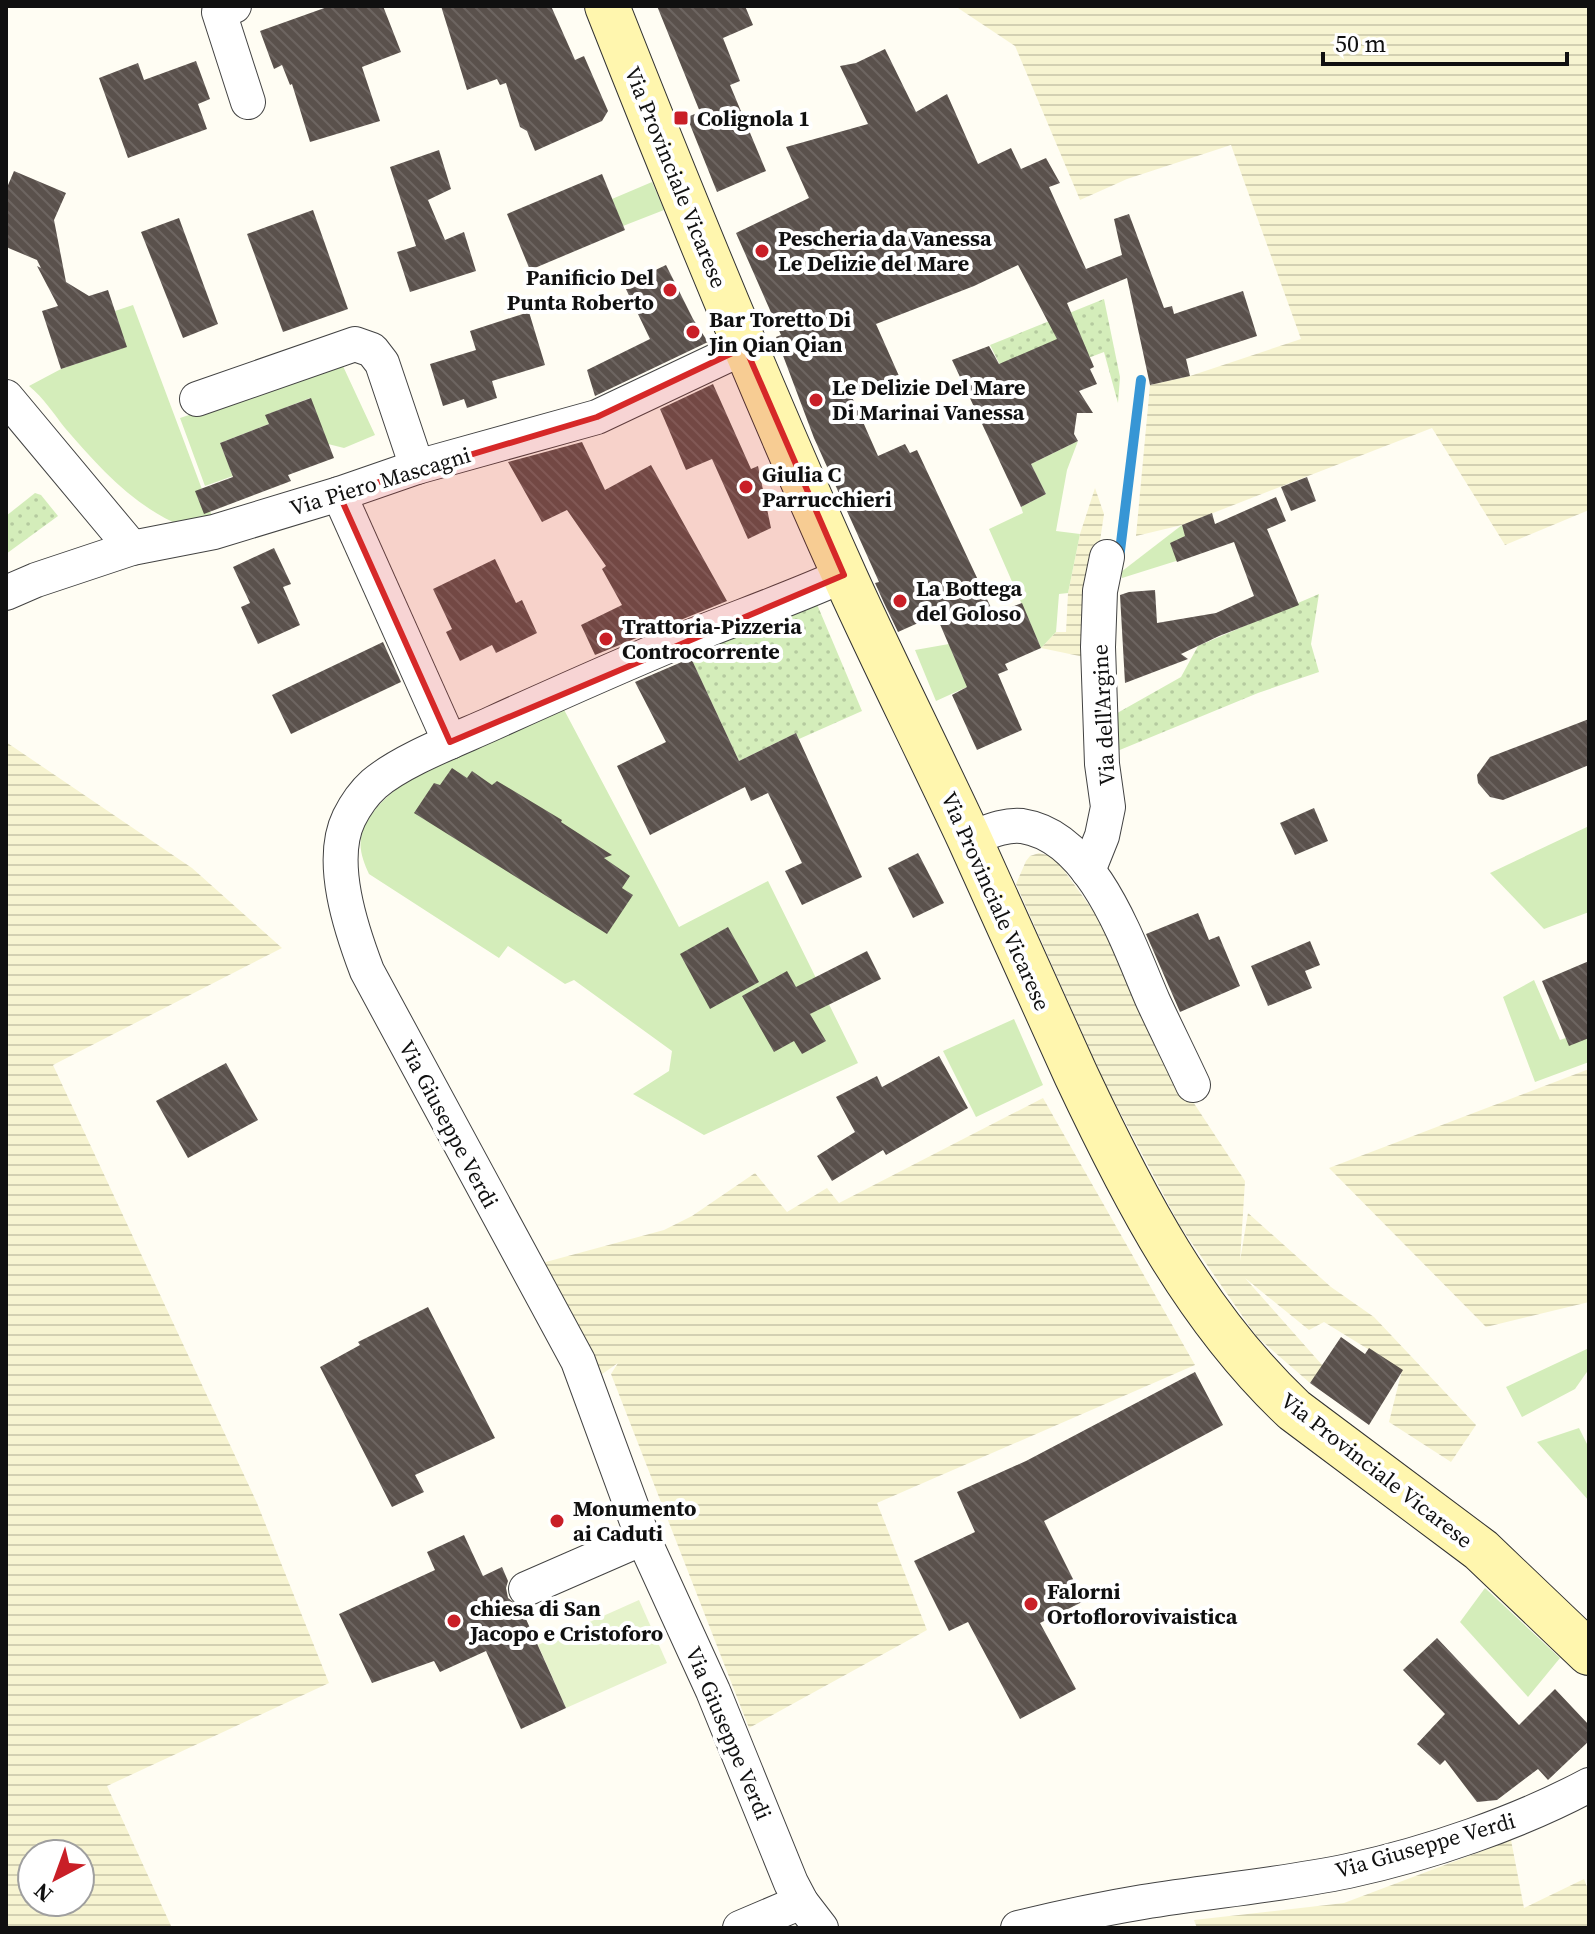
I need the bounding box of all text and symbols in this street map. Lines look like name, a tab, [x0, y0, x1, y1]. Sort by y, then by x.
scale bar	[1323, 16, 1567, 66]
text: 50 m	[1335, 27, 1386, 60]
street label: Via Provinciale Vicarese	[618, 62, 734, 292]
place label: Colignola 1	[697, 103, 810, 133]
marker: Colignola 1	[672, 109, 690, 127]
place label: Pescheria da Vanessa Le Delizie del Mare	[778, 223, 992, 278]
marker: Pescheria da Vanessa Le Delizie del Mare	[753, 242, 771, 260]
place label: Panificio Del Punta Roberto	[507, 262, 654, 317]
marker: Panificio Del Punta Roberto	[661, 281, 679, 299]
place label: Bar Toretto Di Jin Qian Qian	[707, 304, 851, 359]
marker: Bar Toretto Di Jin Qian Qian	[684, 323, 702, 341]
place label: Le Delizie Del Mare Di Marinai Vanessa	[832, 372, 1026, 427]
marker: Le Delizie Del Mare Di Marinai Vanessa	[807, 391, 825, 409]
street label: Via Piero Mascagni	[286, 439, 474, 523]
place label: Giulia C Parrucchieri	[762, 459, 892, 514]
marker: Giulia C Parrucchieri	[737, 478, 755, 496]
place label: La Bottega del Goloso	[916, 573, 1023, 628]
marker: La Bottega del Goloso	[891, 592, 909, 610]
place label: Trattoria-Pizzeria Controcorrente	[622, 611, 802, 666]
marker: Trattoria-Pizzeria Controcorrente	[597, 630, 615, 648]
street label: Via dell'Argine	[1084, 644, 1122, 786]
street label: Via Provinciale Vicarese	[934, 787, 1058, 1015]
street label: Via Giuseppe Verdi	[392, 1035, 506, 1213]
street label: Via Provinciale Vicarese	[1275, 1385, 1479, 1555]
place label: Monumento ai Caduti	[573, 1493, 696, 1548]
marker: Monumento ai Caduti	[548, 1512, 566, 1530]
place label: Falorni Ortoflorovivaistica	[1047, 1576, 1238, 1631]
place label: chiesa di San Jacopo e Cristoforo	[468, 1593, 663, 1648]
marker: Falorni Ortoflorovivaistica	[1022, 1595, 1040, 1613]
marker: chiesa di San Jacopo e Cristoforo	[445, 1612, 463, 1630]
street label: Via Giuseppe Verdi	[679, 1642, 779, 1824]
street label: Via Giuseppe Verdi	[1332, 1805, 1518, 1885]
north arrow	[16, 1838, 96, 1918]
text: N	[27, 1877, 59, 1910]

